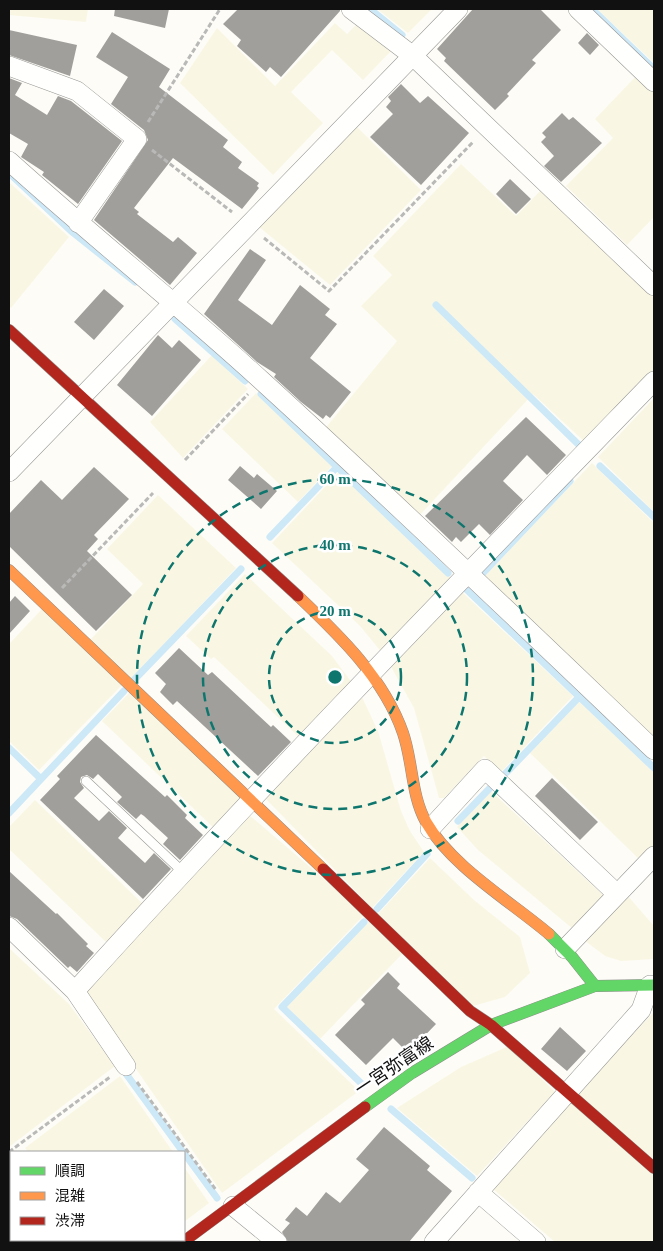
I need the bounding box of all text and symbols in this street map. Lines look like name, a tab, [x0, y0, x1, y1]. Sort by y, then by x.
text: 60 m	[319, 471, 351, 487]
text: 40 m	[319, 537, 351, 553]
text: 20 m	[319, 603, 351, 619]
centre of rings	[326, 668, 344, 686]
street label: 一宮弥富線	[351, 1033, 437, 1099]
legend	[10, 1151, 185, 1241]
text: 順調	[55, 1163, 85, 1179]
text: 混雑	[55, 1188, 85, 1204]
text: 渋滞	[55, 1213, 85, 1229]

